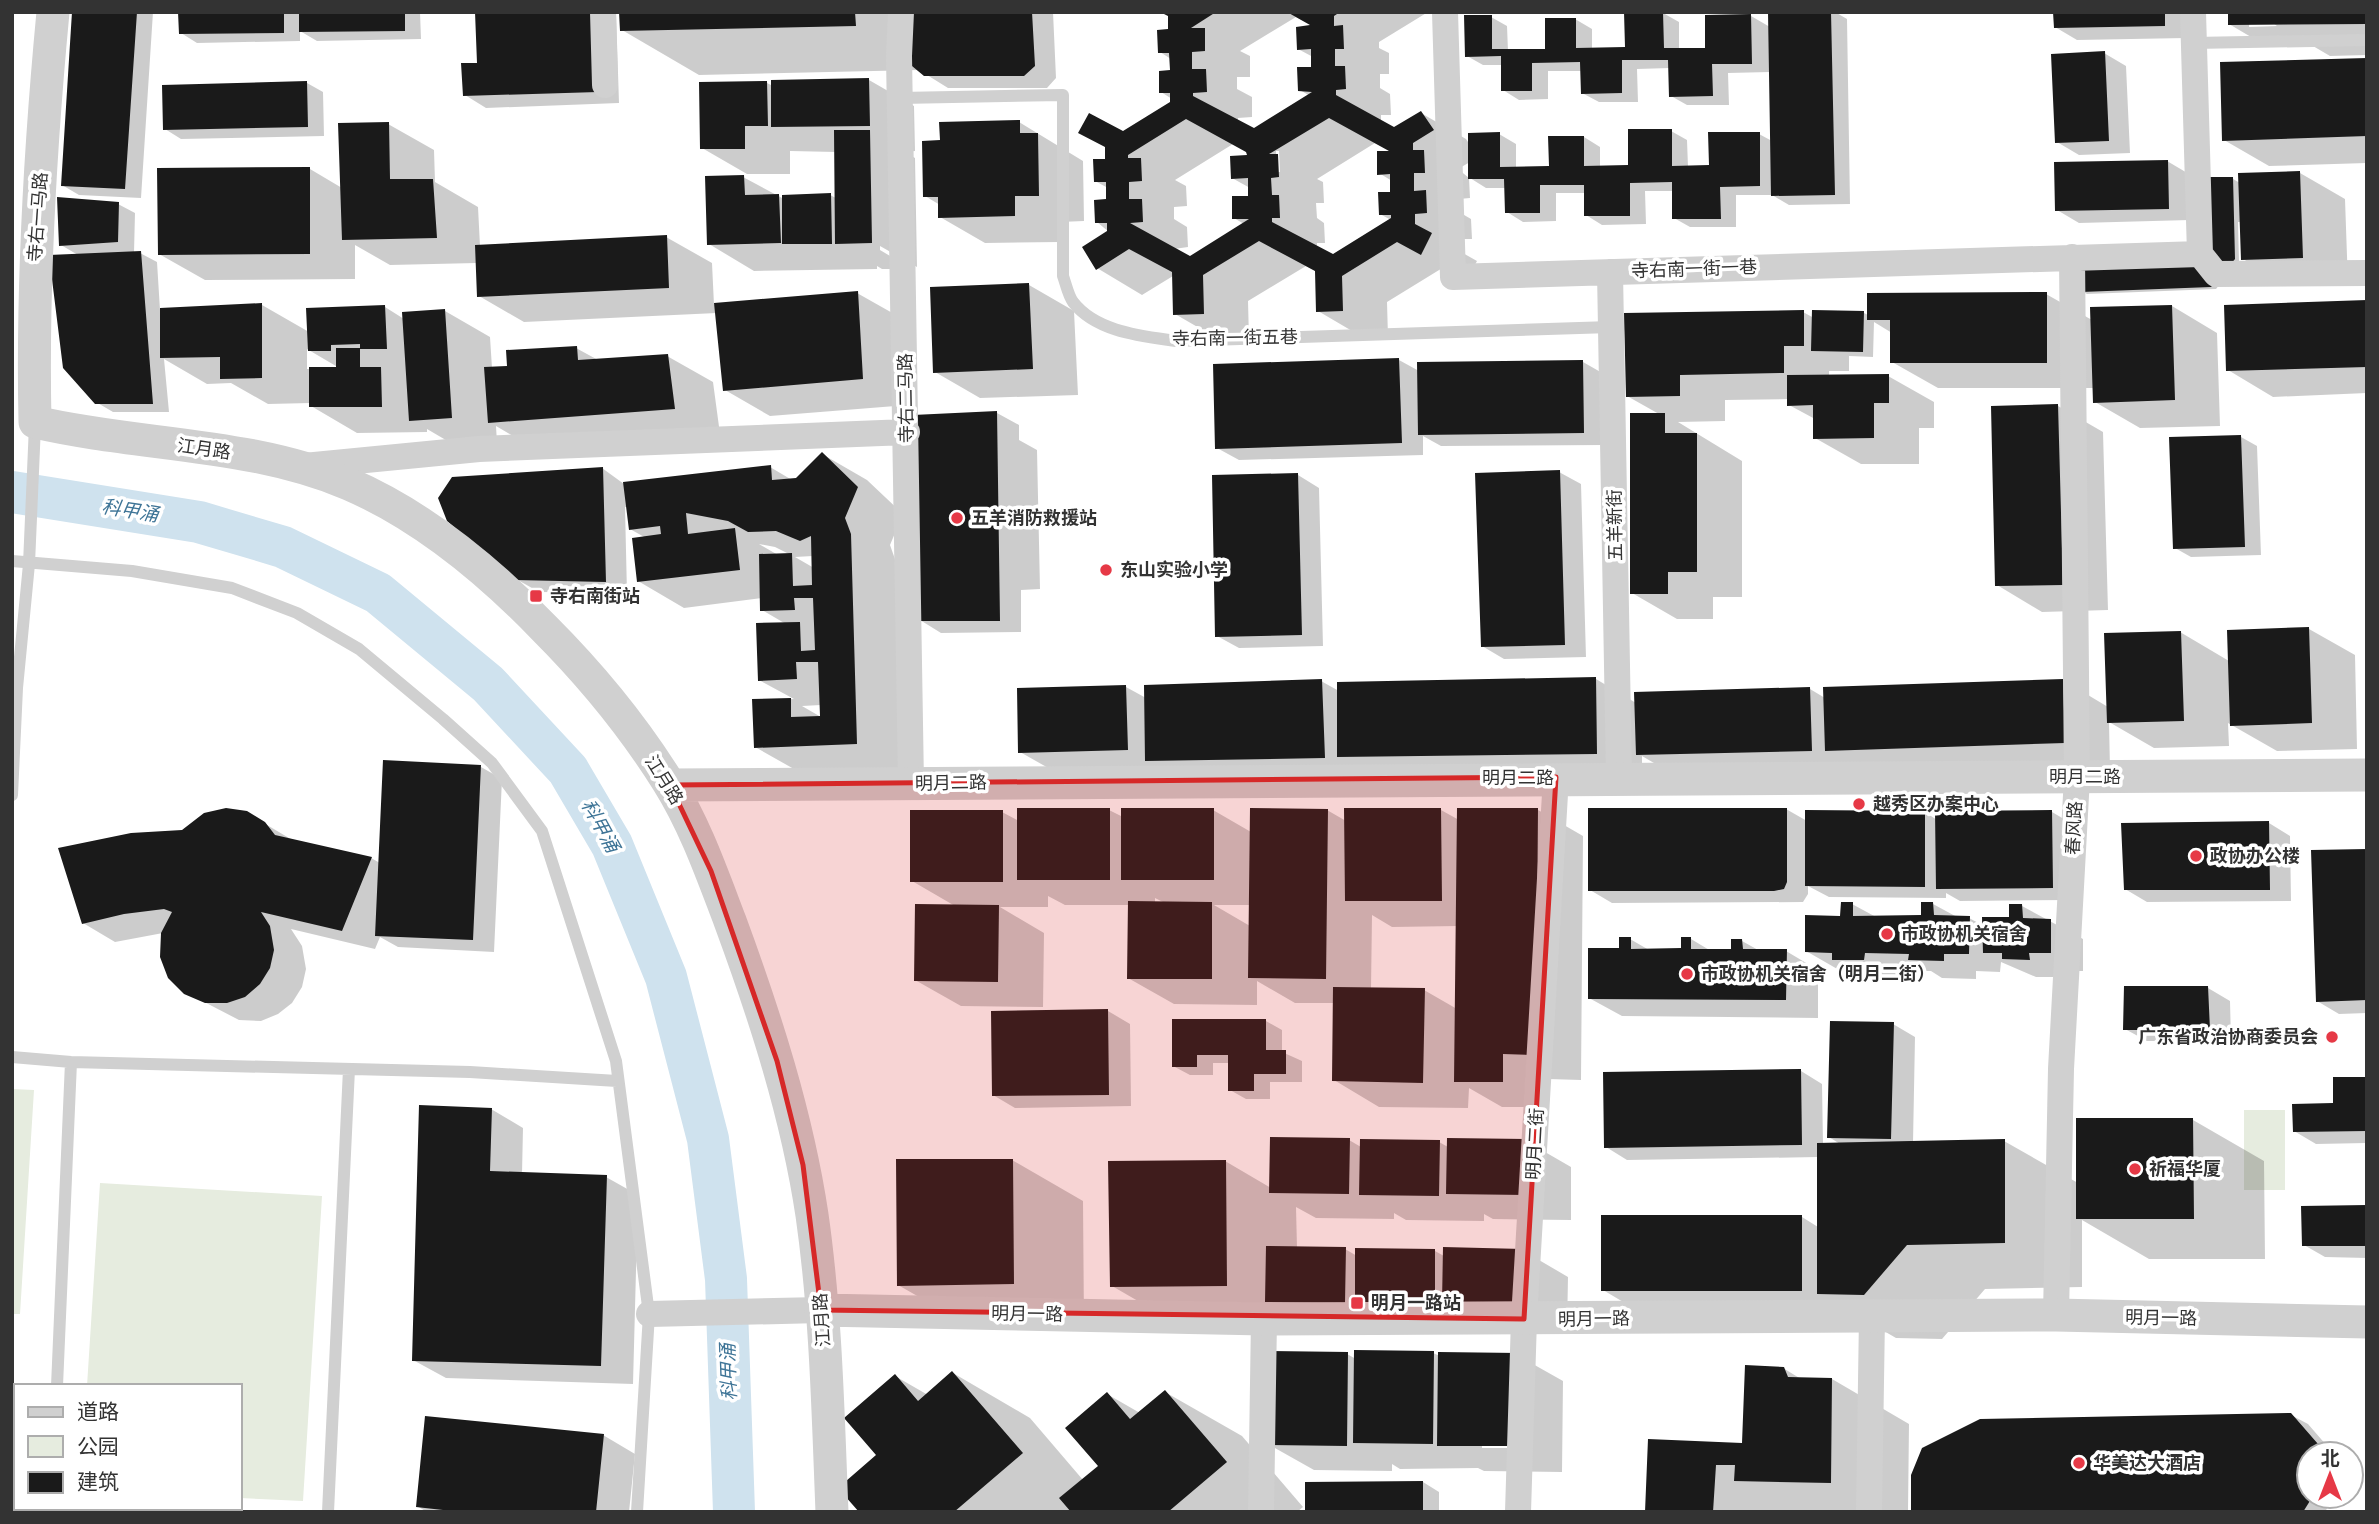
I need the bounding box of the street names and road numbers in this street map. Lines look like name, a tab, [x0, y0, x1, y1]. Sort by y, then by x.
street label: 寺右一马路	[24, 171, 52, 263]
street label: 寺右南一街一巷	[1631, 256, 1757, 282]
street label: 寺右南一街五巷	[1172, 326, 1298, 350]
street label: 寺右二马路	[894, 353, 918, 443]
street label: 江月路	[176, 434, 232, 464]
street label: 五羊新街	[1603, 489, 1627, 561]
street label: 江月路	[640, 751, 688, 809]
street label: 明月二路	[2049, 766, 2121, 788]
street label: 明月二路	[1482, 767, 1554, 789]
street label: 明月二路	[915, 771, 987, 795]
street label: 春风路	[2062, 800, 2086, 856]
street label: 明月二街	[1522, 1107, 1548, 1181]
street label: 江月路	[809, 1292, 835, 1348]
street label: 明月一路	[991, 1302, 1063, 1326]
street label: 明月一路	[2125, 1306, 2197, 1330]
street label: 明月一路	[1558, 1307, 1630, 1331]

